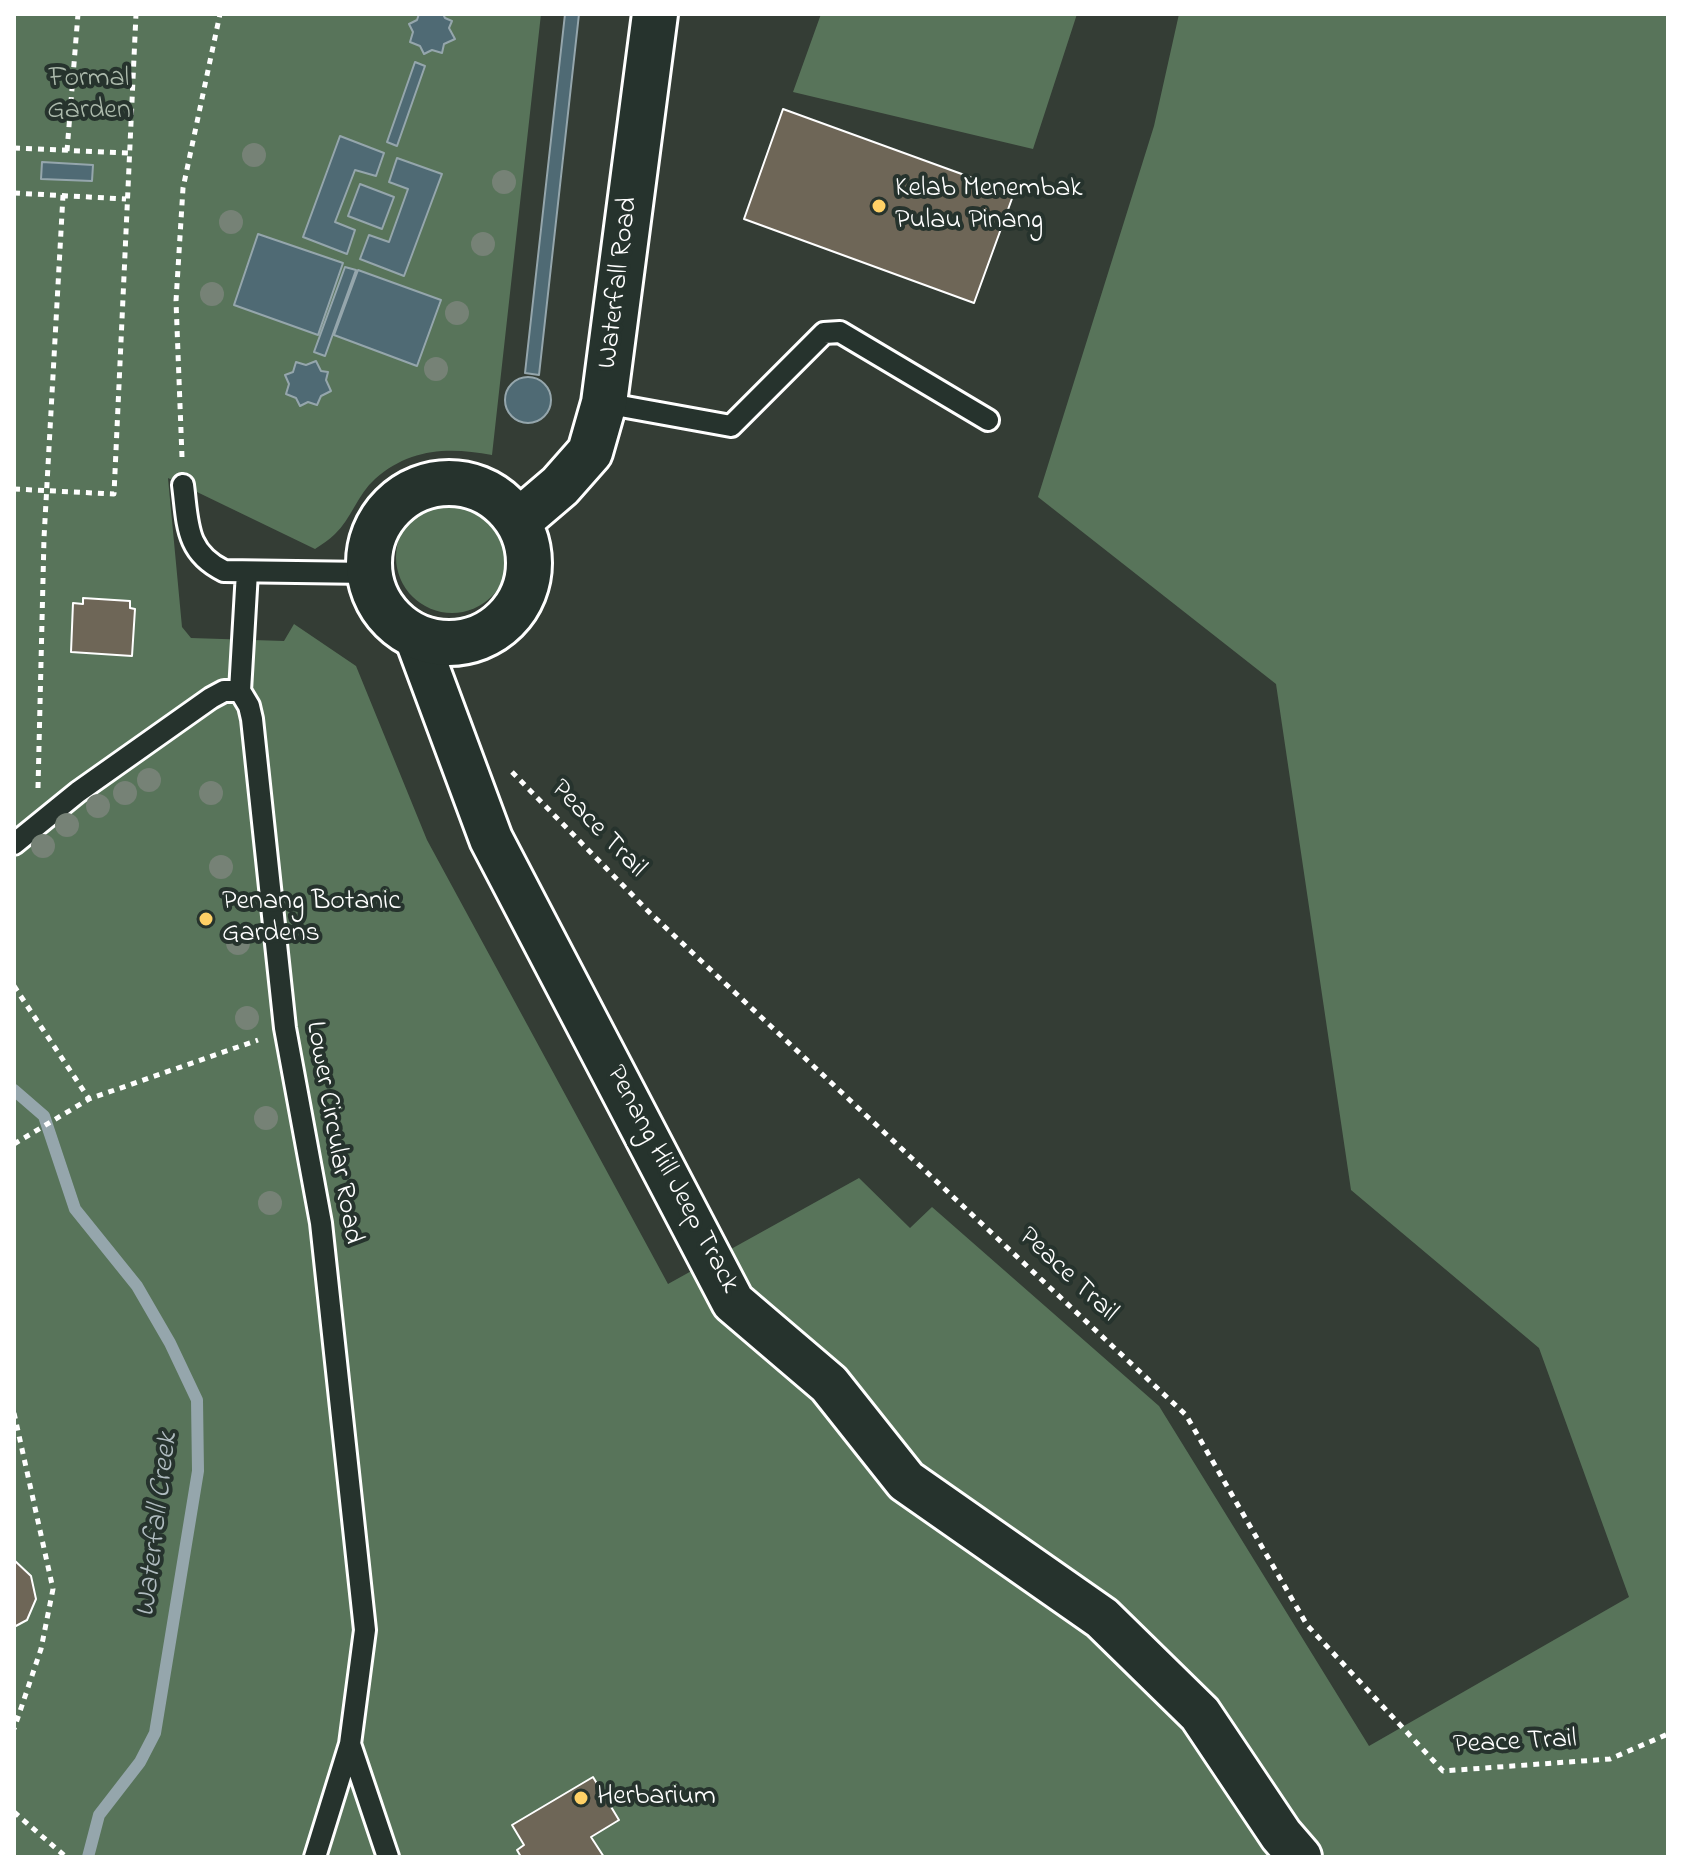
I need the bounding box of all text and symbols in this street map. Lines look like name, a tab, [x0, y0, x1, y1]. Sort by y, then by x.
park label: Formal Garden	[47, 63, 131, 129]
place label: Kelab Menembak Pulau Pinang	[895, 173, 1083, 239]
street label: Waterfall Road	[593, 195, 647, 371]
marker: Kelab Menembak Pulau Pinang	[870, 197, 888, 215]
street label: Peace Trail	[542, 774, 652, 886]
place label: Penang Botanic Gardens	[222, 886, 401, 952]
marker: Penang Botanic Gardens	[197, 910, 215, 928]
street label: Lower Circular Road	[296, 1019, 368, 1247]
street label: Penang Hill Jeep Track	[597, 1061, 745, 1299]
street label: Peace Trail	[1010, 1222, 1124, 1330]
water label: Waterfall Creek	[130, 1431, 188, 1619]
street label: Peace Trail	[1452, 1724, 1578, 1764]
place label: Herbarium	[597, 1781, 716, 1815]
marker: Herbarium	[572, 1789, 590, 1807]

